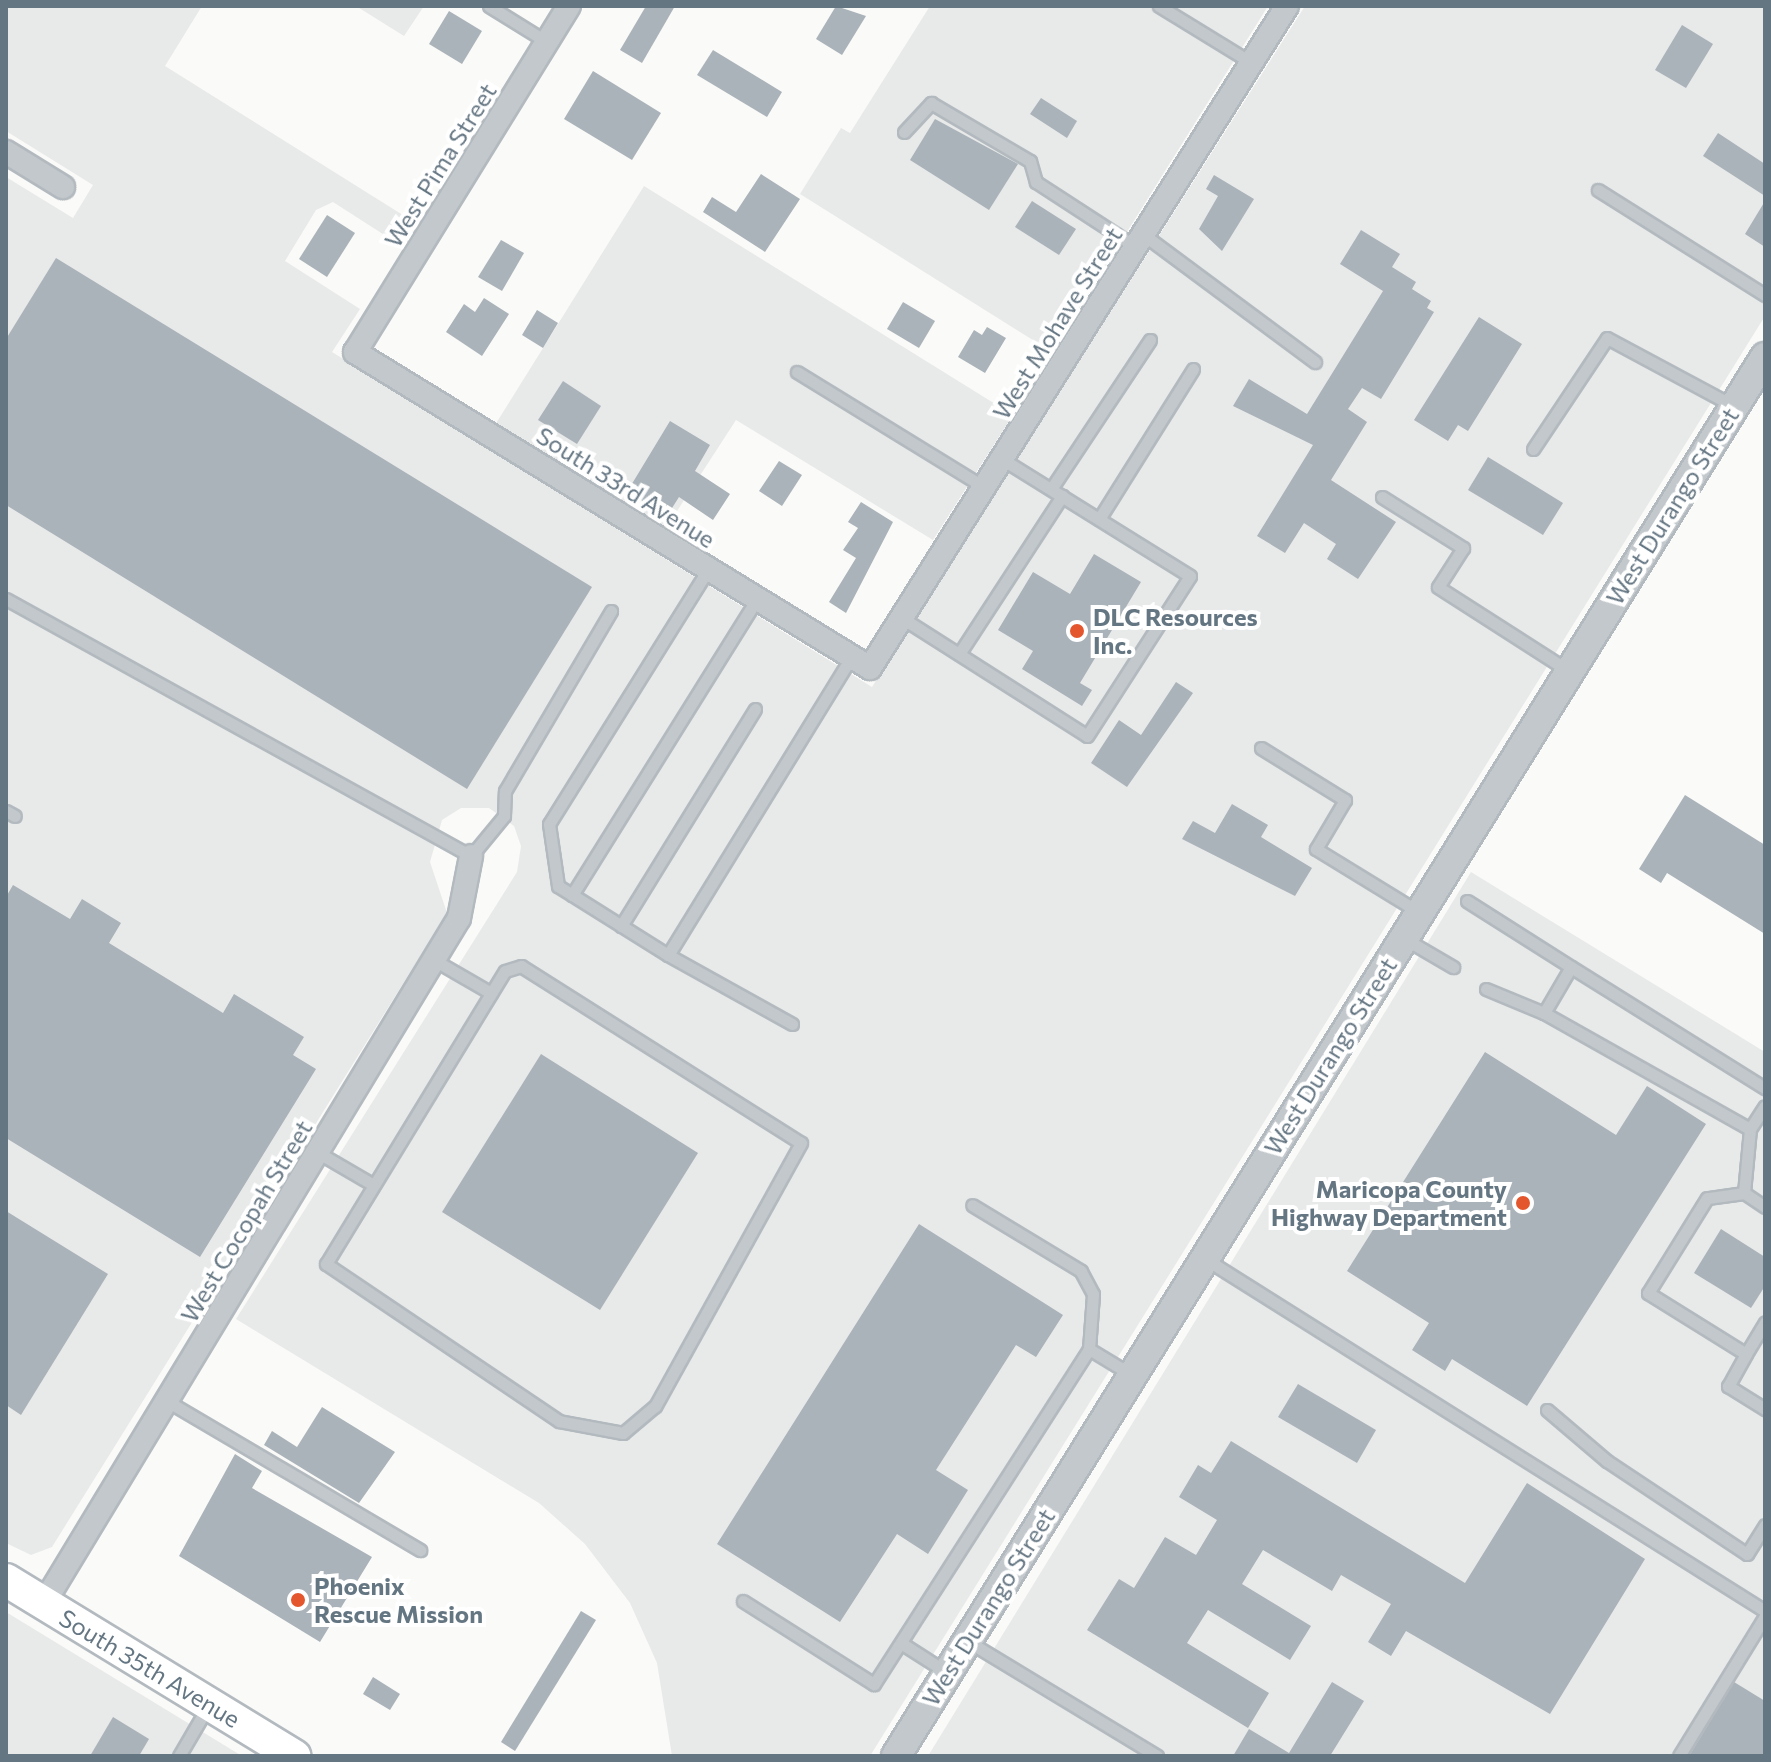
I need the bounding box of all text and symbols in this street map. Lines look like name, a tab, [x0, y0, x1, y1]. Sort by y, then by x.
street label: West Pima Street	[378, 78, 502, 252]
street label: West Mohave Street	[986, 222, 1128, 424]
street label: West Durango Street	[1600, 402, 1744, 610]
street label: South 33rd Avenue	[531, 420, 721, 554]
place label: DLC Resources Inc.	[1093, 603, 1258, 659]
marker: DLC Resources Inc.	[1068, 622, 1086, 640]
street label: West Durango Street	[1258, 952, 1402, 1160]
street label: West Cocopah Street	[174, 1115, 318, 1327]
place label: Maricopa County Highway Department	[1271, 1175, 1507, 1231]
marker: Maricopa County Highway Department	[1514, 1194, 1532, 1212]
street label: West Durango Street	[916, 1503, 1060, 1711]
place label: Phoenix Rescue Mission	[314, 1572, 483, 1628]
marker: Phoenix Rescue Mission	[289, 1591, 307, 1609]
street label: South 35th Avenue	[54, 1603, 246, 1733]

